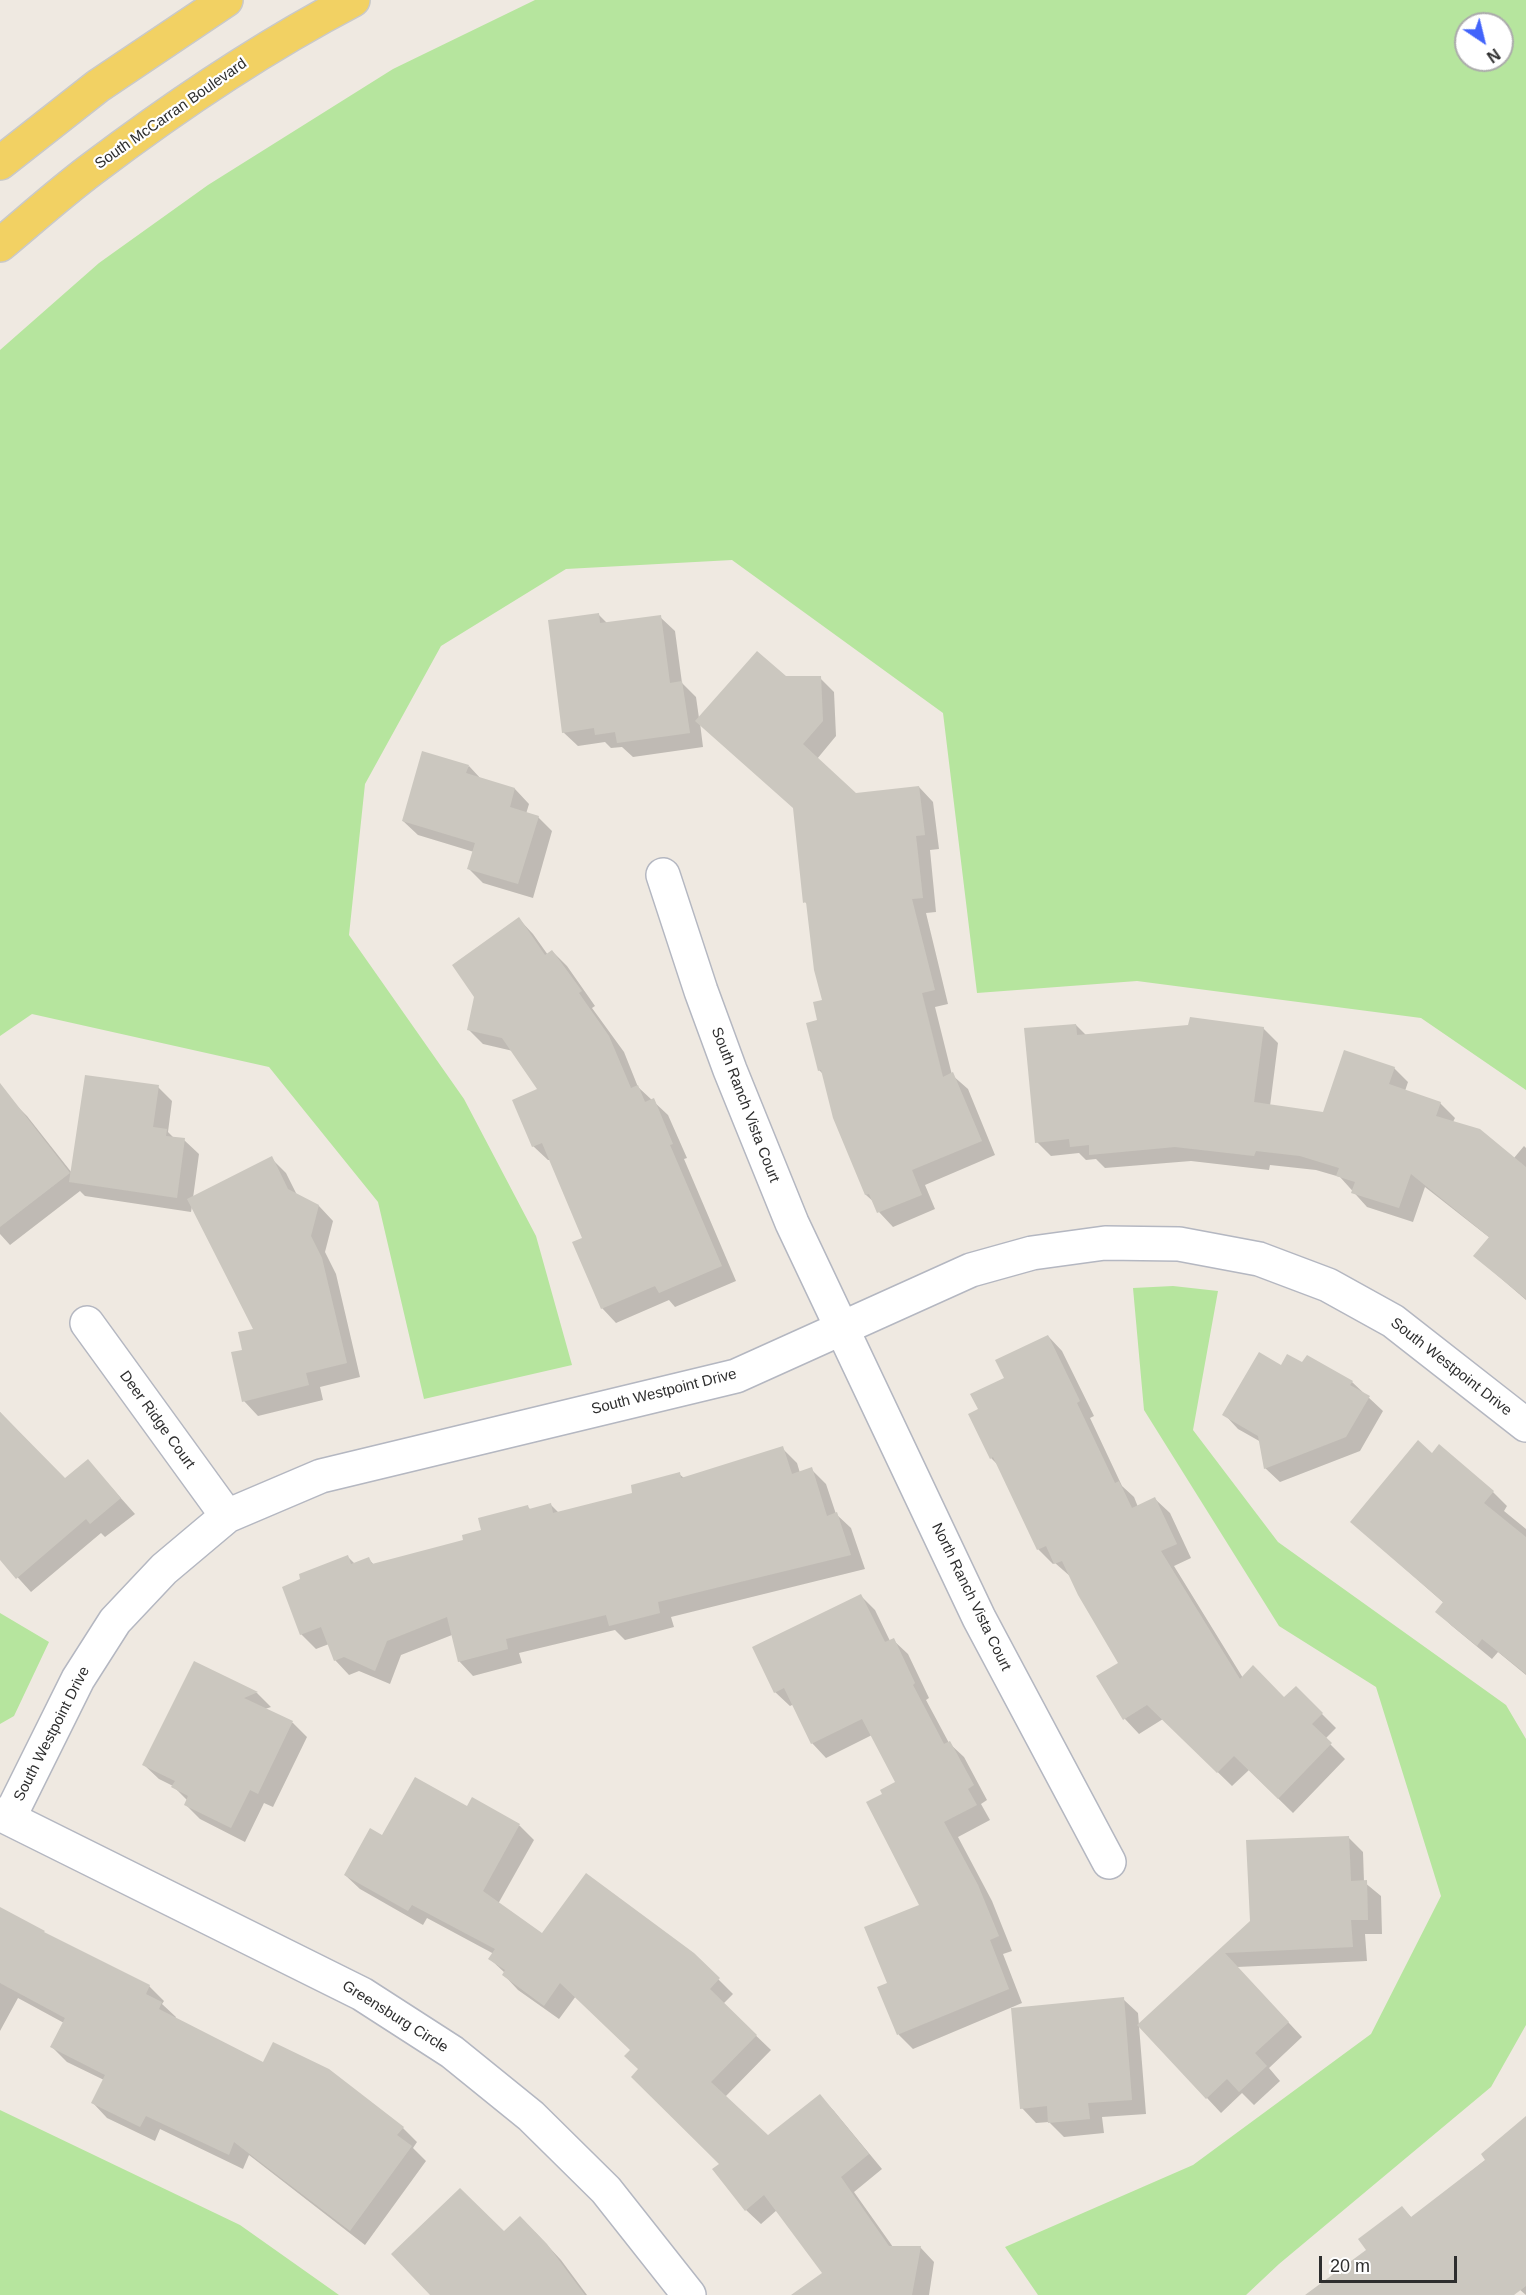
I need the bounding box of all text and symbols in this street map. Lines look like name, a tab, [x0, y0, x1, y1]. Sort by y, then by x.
north arrow	[1454, 12, 1514, 72]
text: N	[1484, 45, 1503, 66]
street label: South McCarran Boulevard	[92, 55, 250, 173]
street label: South Ranch Vista Court	[707, 1025, 783, 1185]
street label: South Westpoint Drive	[1387, 1314, 1515, 1420]
street label: South Westpoint Drive	[590, 1365, 738, 1419]
street label: Deer Ridge Court	[115, 1367, 199, 1473]
street label: North Ranch Vista Court	[927, 1520, 1015, 1674]
street label: South Westpoint Drive	[10, 1664, 94, 1804]
street label: Greensburg Circle	[339, 1977, 451, 2057]
scale bar	[1322, 2244, 1460, 2282]
text: 20 m	[1330, 2256, 1370, 2276]

